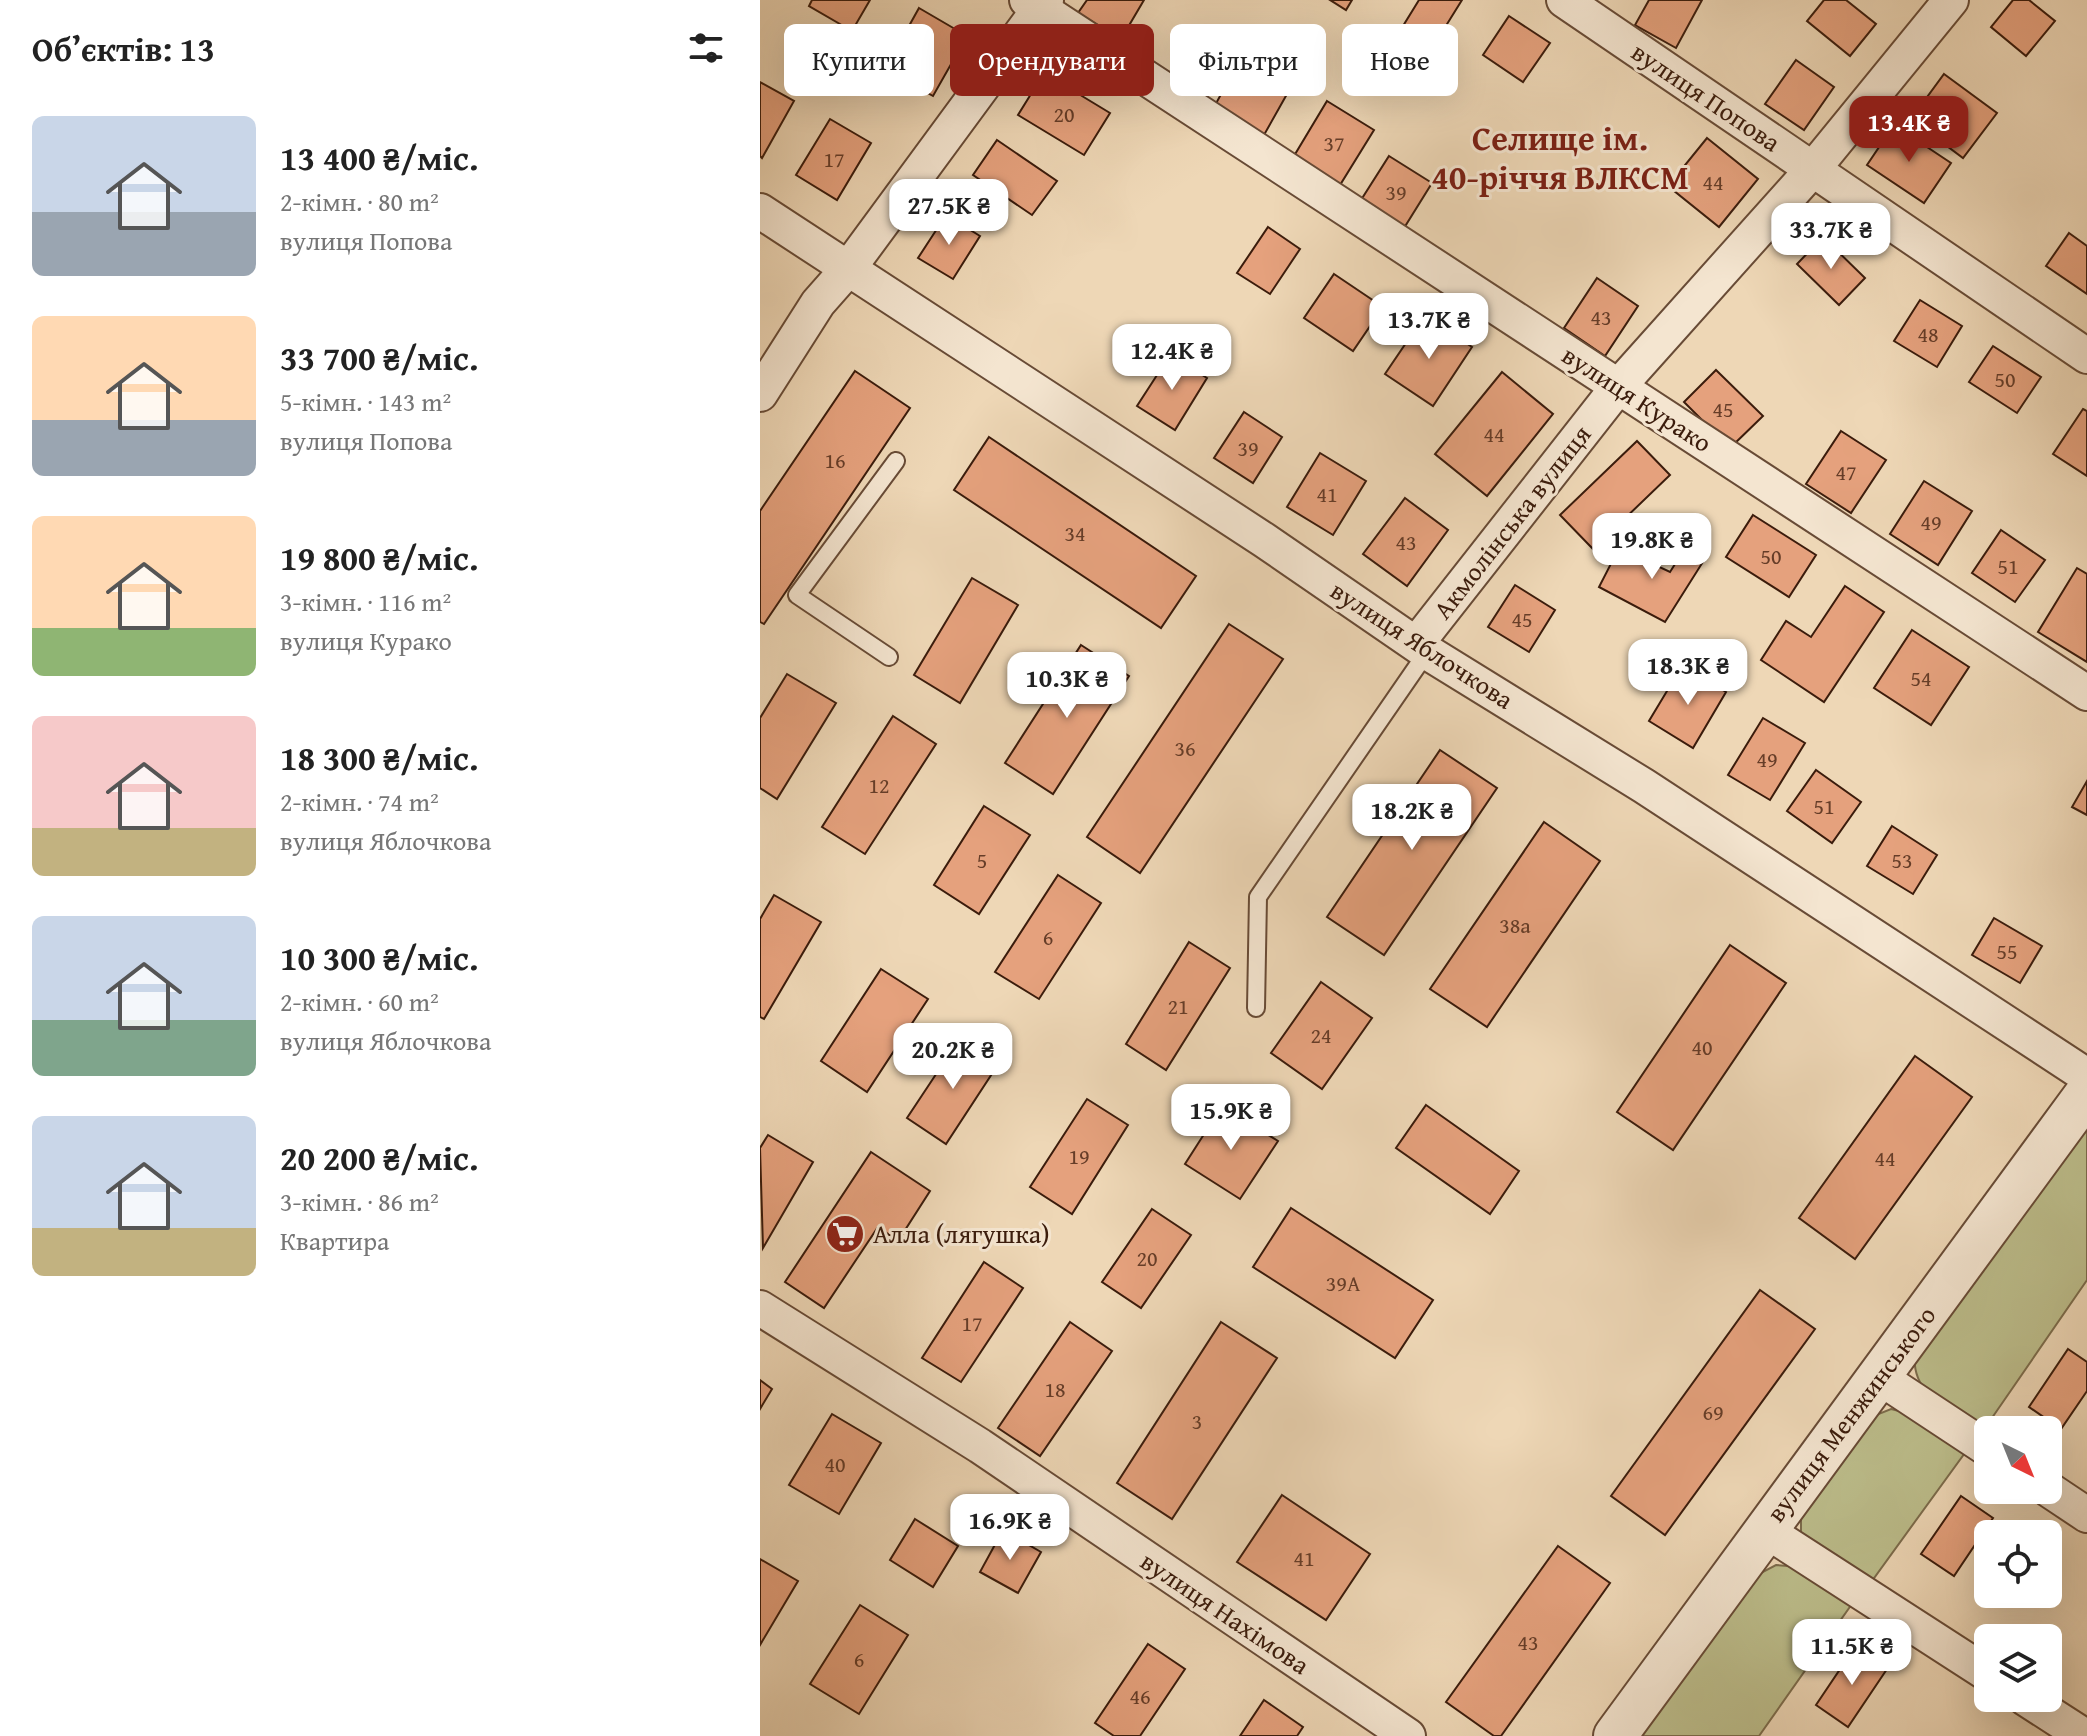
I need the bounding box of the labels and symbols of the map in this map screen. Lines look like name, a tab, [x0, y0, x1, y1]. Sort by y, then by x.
street label: вулиця Попова	[1624, 32, 1789, 161]
pin: 13.4K ₴	[1835, 96, 1983, 164]
house number: 20	[1053, 98, 1075, 130]
district label: Селище ім. 40-річчя ВЛКСМ	[1431, 113, 1689, 201]
house number: 37	[1323, 127, 1345, 159]
house number: 17	[823, 143, 845, 175]
house number: 44	[1702, 166, 1724, 198]
house number: 39	[1385, 176, 1407, 208]
pin: 27.5K ₴	[875, 179, 1023, 247]
pin: 33.7K ₴	[1757, 203, 1905, 271]
pin: 13.7K ₴	[1355, 293, 1503, 361]
house number: 43	[1590, 301, 1612, 333]
house number: 48	[1917, 318, 1939, 350]
pin: 12.4K ₴	[1098, 324, 1246, 392]
street label: вулиця Курако	[1555, 335, 1720, 462]
house number: 50	[1994, 363, 2016, 395]
house number: 45	[1712, 393, 1734, 425]
street label: Акмолінська вулиця	[1423, 416, 1600, 627]
house number: 44	[1483, 418, 1505, 450]
house number: 39	[1237, 432, 1259, 464]
house number: 16	[824, 444, 846, 476]
house number: 47	[1835, 456, 1857, 488]
house number: 41	[1316, 478, 1338, 510]
house number: 49	[1920, 506, 1942, 538]
pin: 19.8K ₴	[1578, 513, 1726, 581]
house number: 34	[1064, 517, 1086, 549]
house number: 43	[1395, 526, 1417, 558]
house number: 50	[1760, 540, 1782, 572]
house number: 51	[1997, 550, 2019, 582]
street label: вулиця Яблочкова	[1323, 571, 1522, 719]
house number: 45	[1511, 603, 1533, 635]
pin: 18.3K ₴	[1614, 639, 1762, 707]
pin: 10.3K ₴	[993, 652, 1141, 720]
house number: 54	[1910, 662, 1932, 694]
house number: 36	[1174, 732, 1196, 764]
house number: 49	[1756, 743, 1778, 775]
house number: 12	[868, 769, 890, 801]
pin: 18.2K ₴	[1338, 784, 1486, 852]
house number: 51	[1813, 790, 1835, 822]
house number: 5	[977, 844, 987, 876]
house number: 53	[1891, 844, 1913, 876]
house number: 38а	[1499, 909, 1531, 941]
house number: 6	[1043, 921, 1053, 953]
house number: 55	[1996, 935, 2018, 967]
house number: 21	[1167, 990, 1189, 1022]
house number: 24	[1310, 1019, 1332, 1051]
pin: 20.2K ₴	[879, 1023, 1027, 1091]
house number: 40	[1691, 1031, 1713, 1063]
pin: 15.9K ₴	[1157, 1084, 1305, 1152]
house number: 19	[1068, 1140, 1090, 1172]
house number: 44	[1874, 1142, 1896, 1174]
supermarket icon: Алла (лягушка)	[824, 1213, 866, 1255]
place label: Алла (лягушка)	[873, 1214, 1050, 1253]
house number: 20	[1136, 1242, 1158, 1274]
house number: 39А	[1326, 1267, 1361, 1299]
street label: вулиця Менжинського	[1756, 1297, 1945, 1530]
house number: 17	[961, 1307, 983, 1339]
house number: 18	[1044, 1373, 1066, 1405]
house number: 69	[1702, 1396, 1724, 1428]
house number: 3	[1192, 1405, 1202, 1437]
north arrow	[1974, 1416, 2062, 1504]
house number: 40	[824, 1448, 846, 1480]
pin: 16.9K ₴	[936, 1494, 1084, 1562]
street label: вулиця Нахімова	[1133, 1541, 1318, 1684]
house number: 41	[1293, 1542, 1315, 1574]
pin: 11.5K ₴	[1778, 1619, 1926, 1687]
house number: 43	[1517, 1626, 1539, 1658]
house number: 6	[854, 1643, 864, 1675]
house number: 46	[1129, 1680, 1151, 1712]

